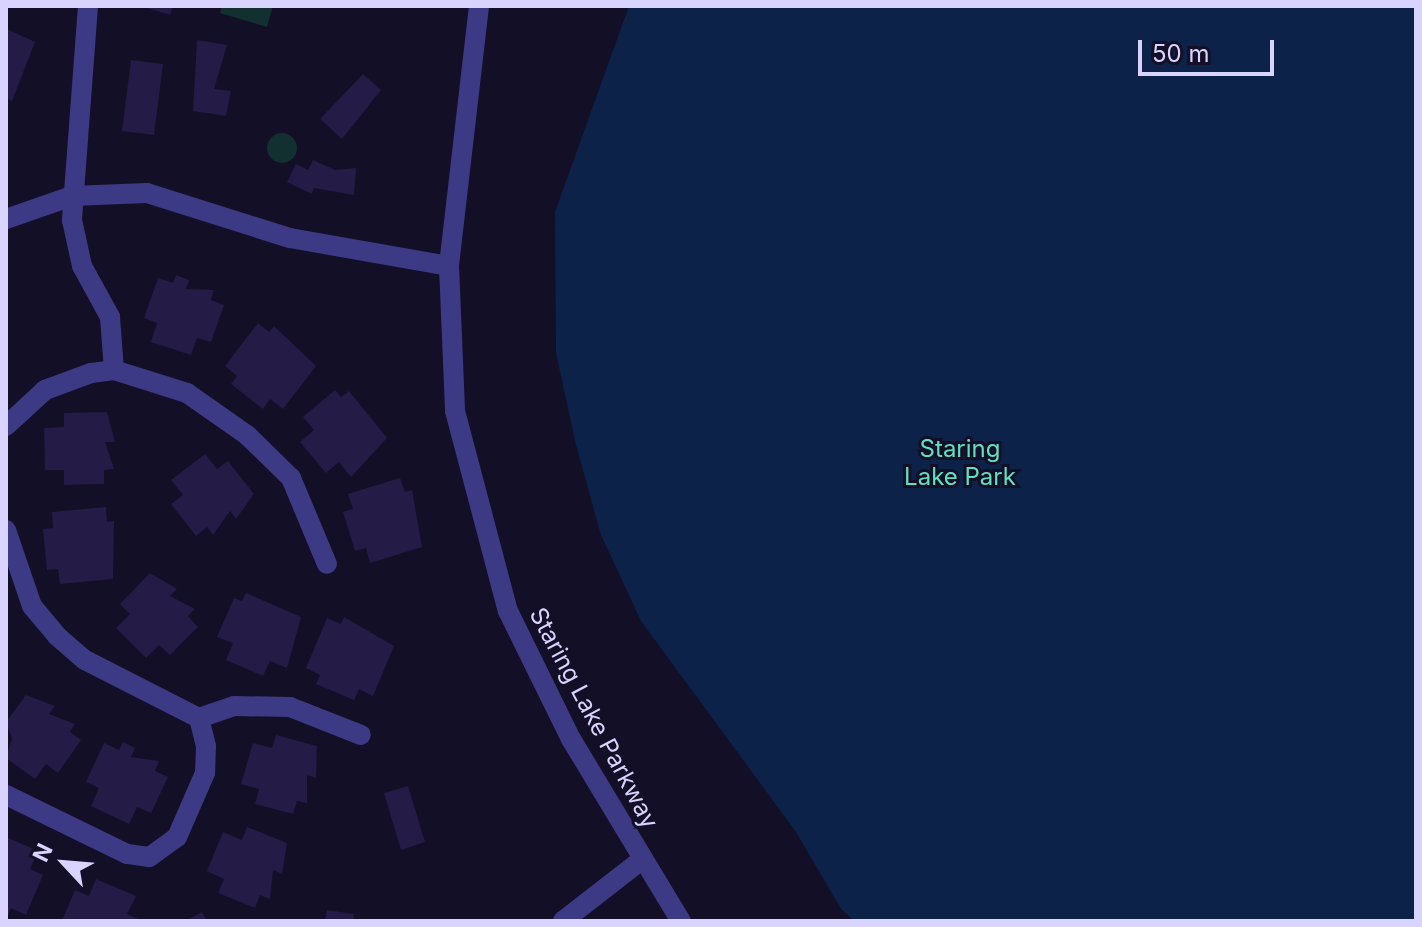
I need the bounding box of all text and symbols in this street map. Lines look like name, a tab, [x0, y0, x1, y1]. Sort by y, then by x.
scale bar	[1142, 24, 1278, 74]
text: 50 m	[1152, 39, 1210, 68]
park label: Staring Lake Park	[904, 435, 1016, 491]
street label: Staring Lake Parkway	[524, 603, 664, 833]
north arrow	[24, 823, 104, 903]
text: N	[27, 839, 58, 866]

